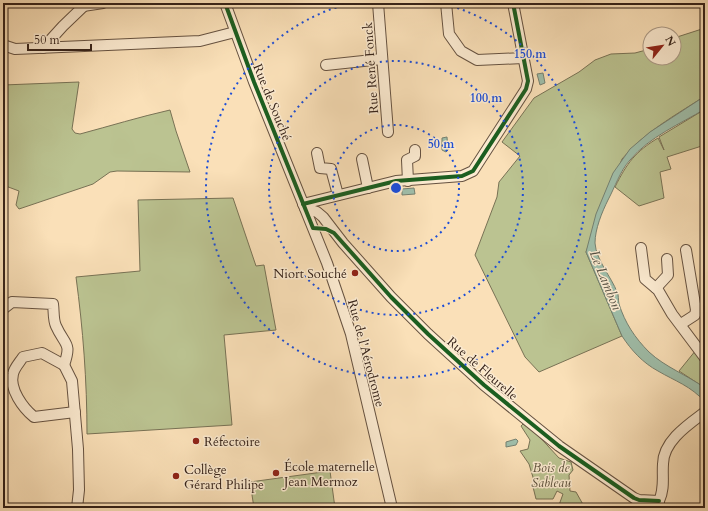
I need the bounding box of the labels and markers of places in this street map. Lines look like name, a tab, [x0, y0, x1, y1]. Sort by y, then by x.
centre of rings	[389, 181, 403, 195]
place label: Niort Souché	[273, 265, 347, 283]
marker: Niort Souché	[350, 268, 360, 278]
place label: Réfectoire	[204, 433, 260, 451]
marker: Réfectoire	[191, 436, 201, 446]
place label: École maternelle Jean Mermoz	[282, 458, 375, 491]
place label: Collège Gérard Philipe	[184, 461, 264, 494]
marker: École maternelle Jean Mermoz	[271, 468, 281, 478]
marker: Collège Gérard Philipe	[171, 471, 181, 481]

